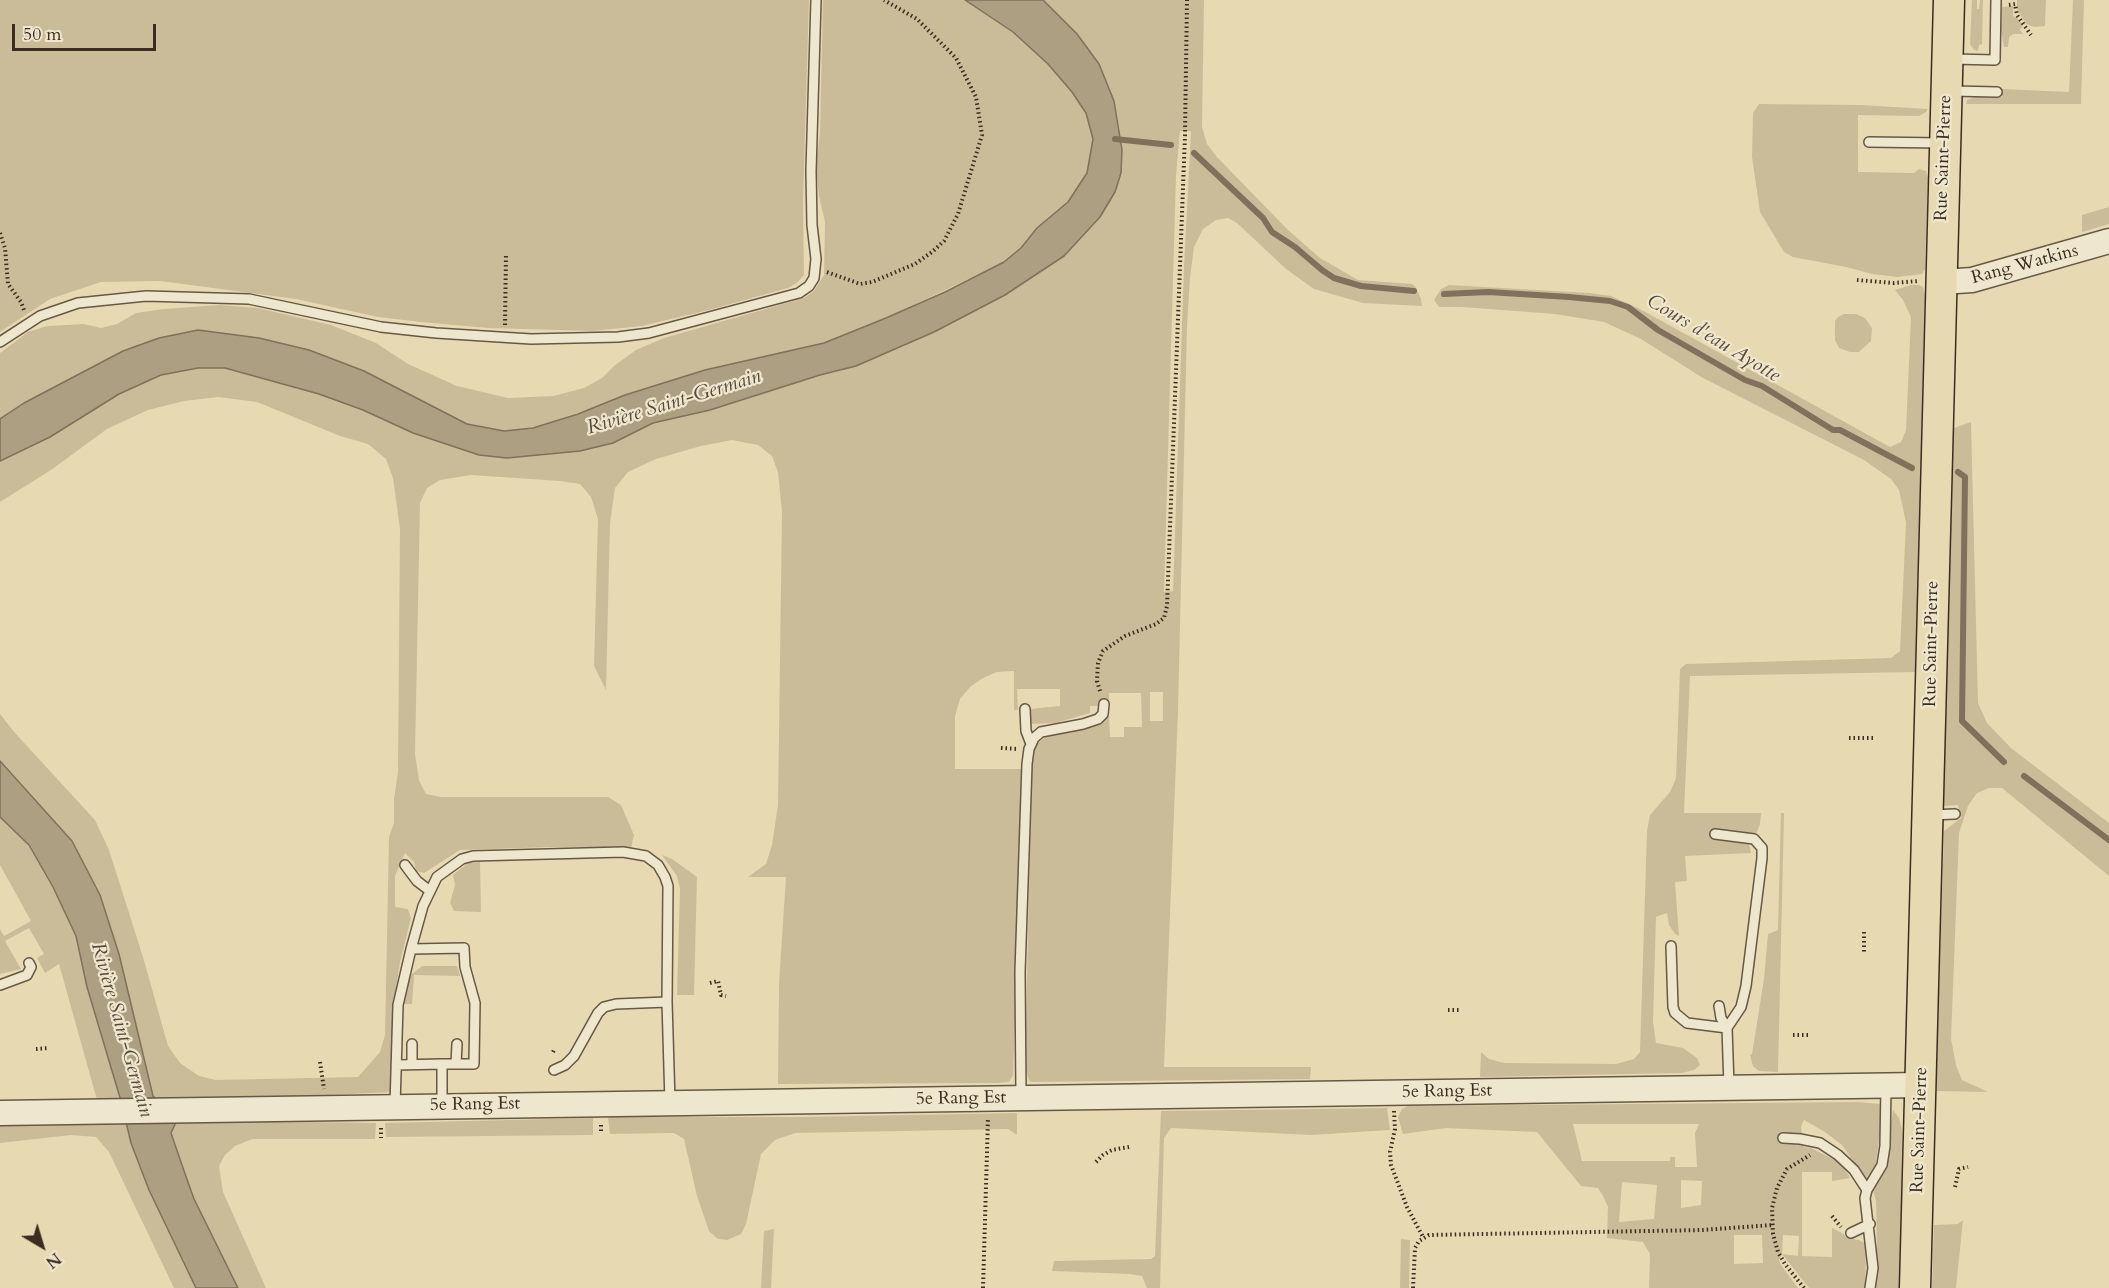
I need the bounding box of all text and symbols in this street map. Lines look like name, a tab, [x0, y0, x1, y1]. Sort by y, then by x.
scale bar	[15, 12, 159, 50]
text: 50 m	[23, 22, 62, 47]
street label: Rue Saint-Pierre	[1931, 94, 1957, 222]
street label: Rang Watkins	[1969, 240, 2081, 290]
water label: Cours d'eau Ayotte	[1642, 290, 1784, 388]
water label: Rivière Saint-Germain	[584, 365, 764, 441]
street label: Rue Saint-Pierre	[1920, 581, 1944, 707]
water label: Rivière Saint-Germain	[85, 940, 157, 1120]
street label: Rue Saint-Pierre	[1907, 1066, 1933, 1194]
street label: 5e Rang Est	[1402, 1080, 1492, 1104]
street label: 5e Rang Est	[916, 1087, 1006, 1111]
street label: 5e Rang Est	[430, 1093, 520, 1117]
north arrow	[12, 1216, 72, 1276]
text: N	[41, 1247, 65, 1273]

